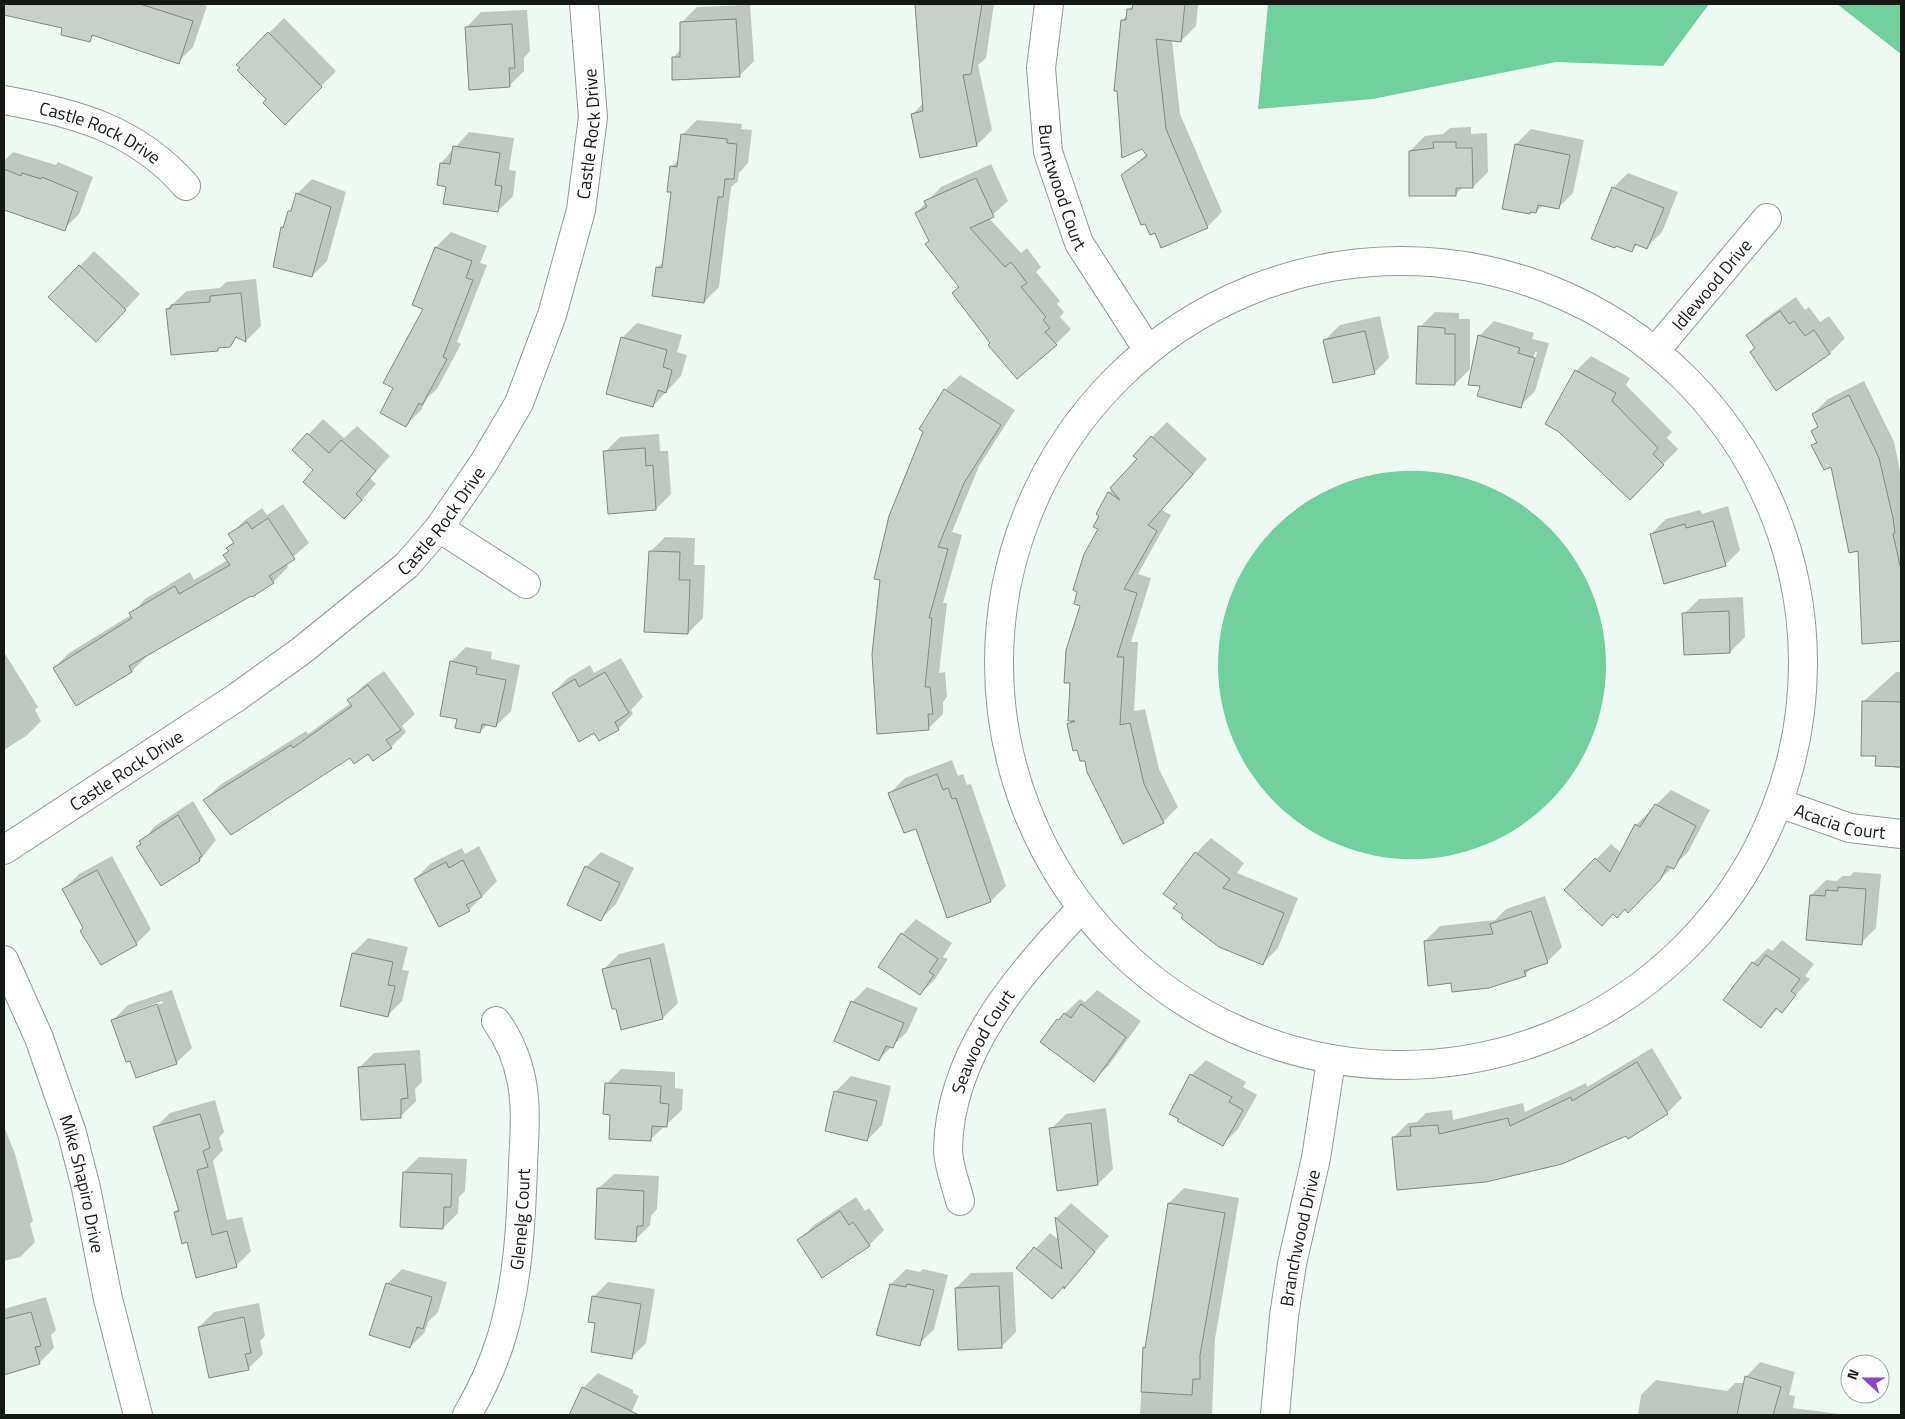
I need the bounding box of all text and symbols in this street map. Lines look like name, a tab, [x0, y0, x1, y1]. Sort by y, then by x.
street label: Castle Rock Drive	[569, 68, 607, 201]
street label: Castle Rock Drive	[37, 94, 167, 170]
street label: Burntwood Court	[1032, 123, 1094, 256]
street label: Idlewood Drive	[1665, 232, 1758, 336]
street label: Castle Rock Drive	[391, 461, 491, 582]
street label: Castle Rock Drive	[64, 723, 188, 817]
street label: Acacia Court	[1791, 796, 1888, 846]
street label: Seawood Court	[944, 983, 1021, 1097]
street label: Mike Shapiro Drive	[53, 1111, 112, 1255]
street label: Glenelg Court	[502, 1167, 536, 1272]
street label: Branchwood Drive	[1272, 1167, 1326, 1308]
north arrow	[1840, 1354, 1890, 1404]
text: N	[1841, 1366, 1864, 1382]

